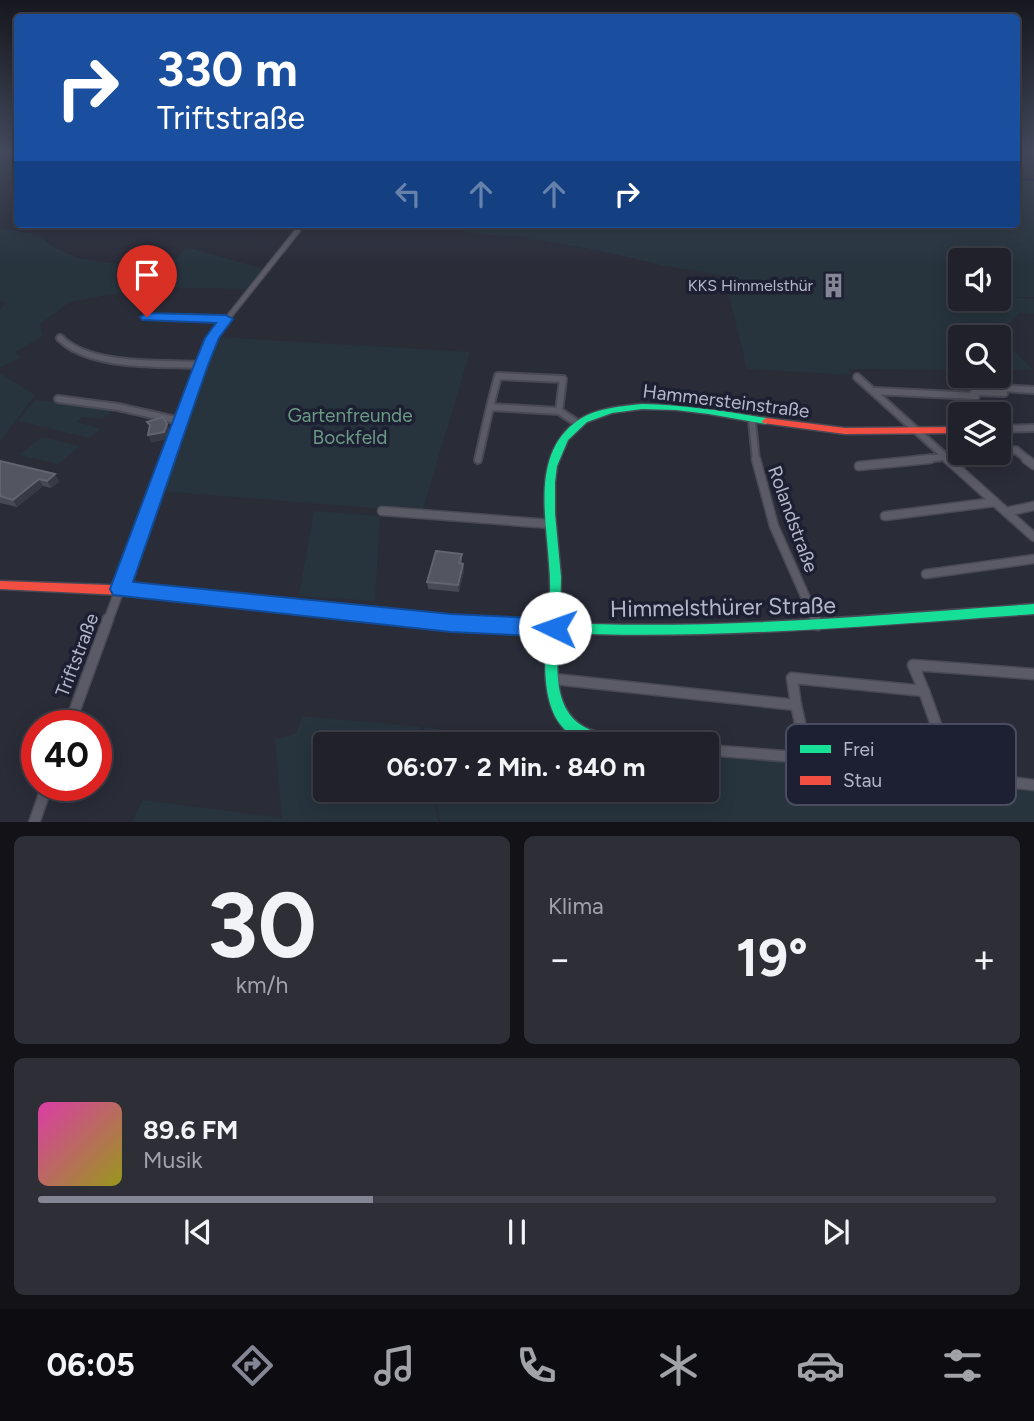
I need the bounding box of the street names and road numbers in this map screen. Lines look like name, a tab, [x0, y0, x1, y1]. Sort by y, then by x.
street label: Hammersteinstraße	[641, 379, 811, 423]
street label: Rolandstraße	[763, 463, 823, 575]
street label: Himmelsthürer Straße	[610, 591, 836, 623]
street label: Triftstraße	[51, 610, 103, 700]

